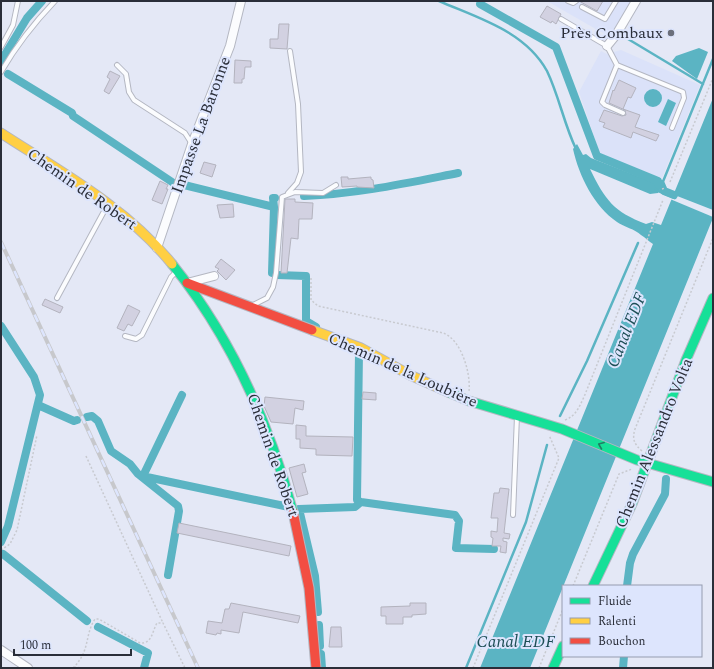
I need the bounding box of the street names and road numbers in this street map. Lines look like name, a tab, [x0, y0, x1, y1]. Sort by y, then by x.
street label: Impasse La Baronne	[165, 53, 237, 197]
street label: Chemin de Robert	[22, 142, 142, 236]
street label: Chemin de la Loubière	[324, 326, 482, 414]
street label: Chemin Alessandro Volta	[609, 354, 699, 532]
street label: Chemin de Robert	[241, 390, 306, 520]

